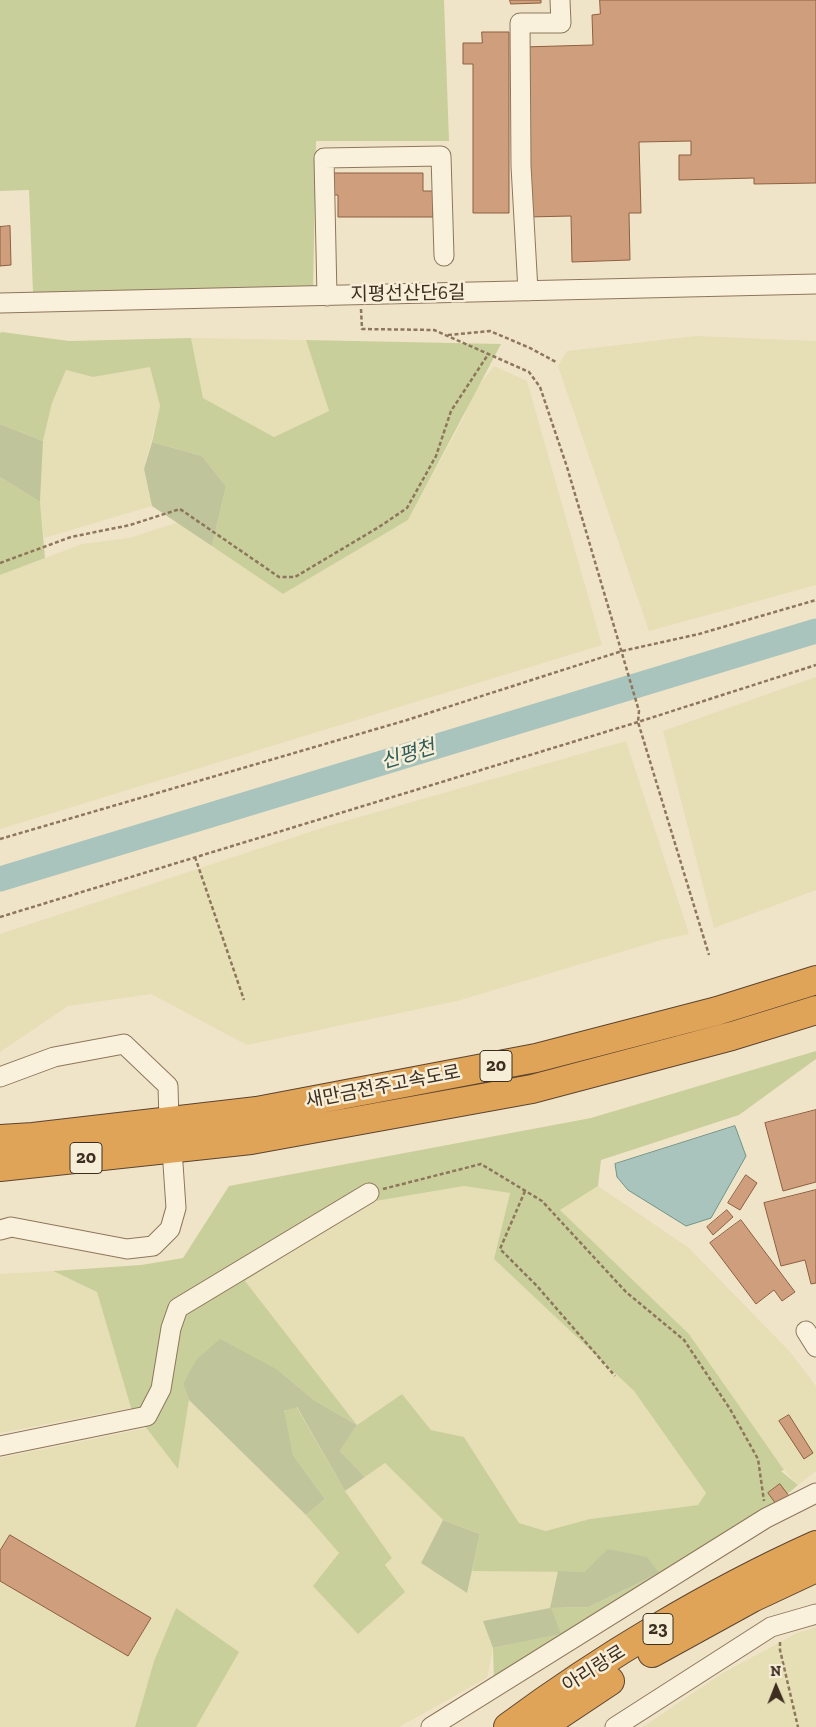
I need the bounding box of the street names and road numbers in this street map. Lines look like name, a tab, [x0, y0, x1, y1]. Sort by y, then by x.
street label: 지평선산단6길	[350, 282, 466, 306]
road number: 20	[480, 1050, 512, 1082]
street label: 새만금전주고속도로	[304, 1061, 462, 1113]
road number: 20	[70, 1142, 102, 1174]
road number: 23	[643, 1614, 673, 1645]
street label: 아리랑로	[558, 1641, 630, 1697]

